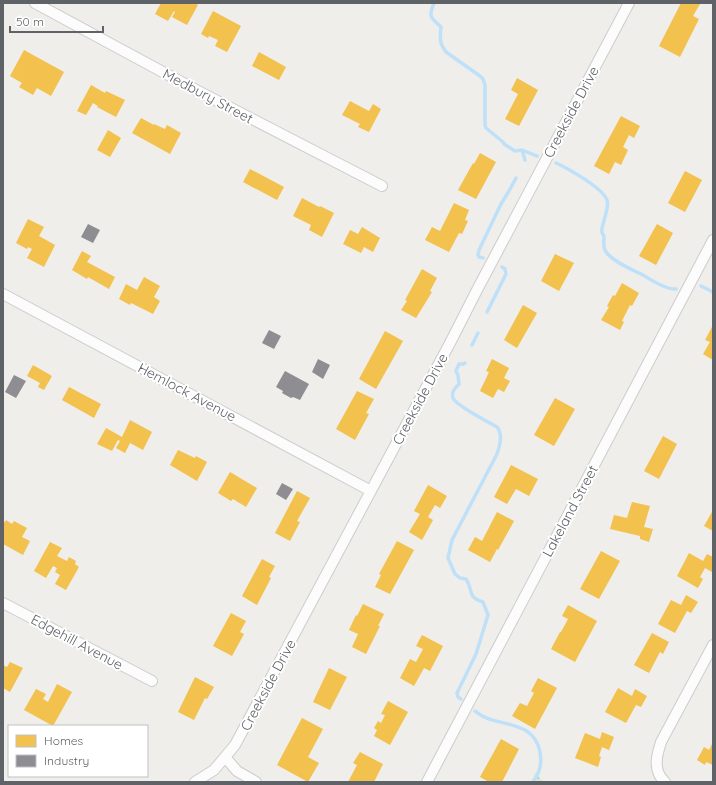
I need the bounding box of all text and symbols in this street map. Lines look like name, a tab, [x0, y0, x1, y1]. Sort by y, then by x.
scale bar	[10, 8, 103, 34]
text: 50 m	[16, 14, 44, 29]
street label: Creekside Drive	[539, 63, 603, 161]
street label: Medbury Street	[160, 65, 257, 128]
street label: Creekside Drive	[388, 350, 452, 448]
street label: Hemlock Avenue	[135, 359, 239, 426]
street label: Lakeland Street	[538, 462, 602, 560]
street label: Edgehill Avenue	[28, 610, 126, 674]
street label: Creekside Drive	[236, 636, 300, 734]
legend	[8, 725, 148, 777]
text: Homes	[44, 733, 84, 748]
text: Industry	[44, 753, 89, 768]

